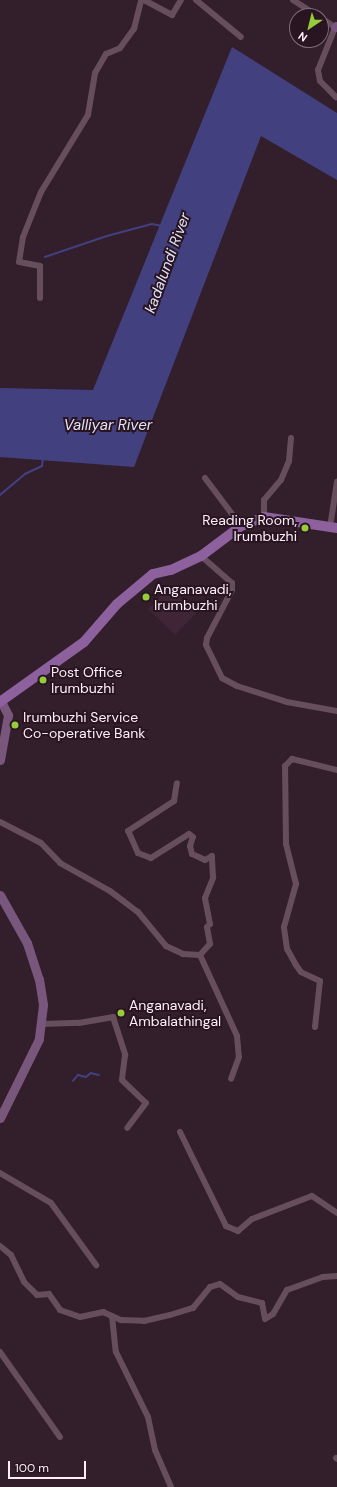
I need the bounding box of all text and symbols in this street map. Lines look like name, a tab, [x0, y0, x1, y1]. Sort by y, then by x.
north arrow	[289, 8, 329, 48]
text: N	[295, 29, 310, 45]
water label: kadalundi River	[142, 210, 194, 316]
water label: Valliyar River	[64, 417, 152, 435]
place label: Reading Room, Irumbuzhi	[202, 512, 297, 544]
marker: Reading Room, Irumbuzhi	[300, 523, 310, 533]
place label: Anganavadi, Irumbuzhi	[154, 581, 231, 614]
marker: Anganavadi, Irumbuzhi	[141, 592, 151, 602]
place label: Post Office Irumbuzhi	[51, 664, 122, 696]
marker: Post Office Irumbuzhi	[38, 675, 48, 685]
place label: Irumbuzhi Service Co-operative Bank	[23, 709, 145, 742]
marker: Irumbuzhi Service Co-operative Bank	[10, 720, 20, 730]
place label: Anganavadi, Ambalathingal	[129, 997, 221, 1030]
marker: Anganavadi, Ambalathingal	[116, 1008, 126, 1018]
scale bar	[10, 1453, 88, 1479]
text: 100 m	[15, 1460, 49, 1476]

